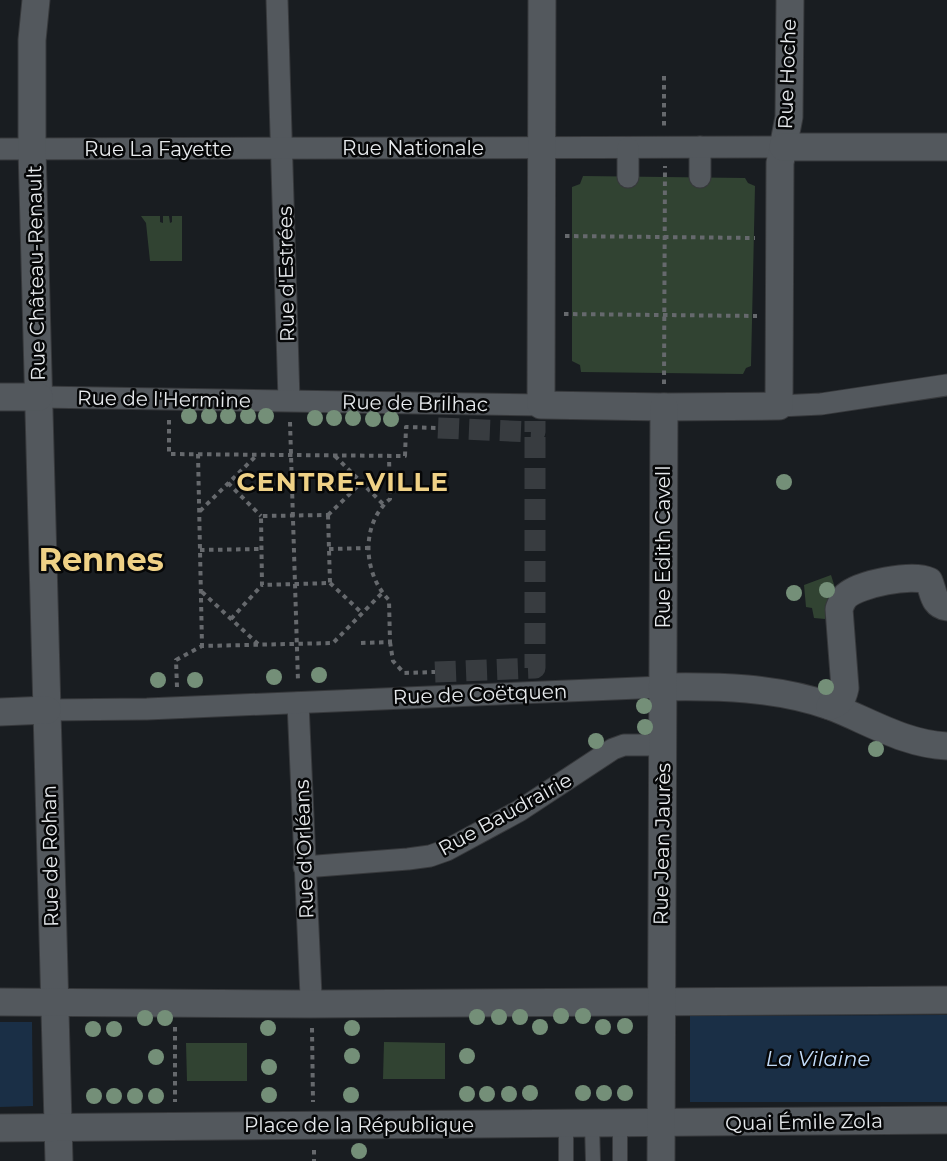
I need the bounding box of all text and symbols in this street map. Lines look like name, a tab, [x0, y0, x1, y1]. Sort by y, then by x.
street label: Rue Hoche	[773, 18, 801, 130]
street label: Rue Nationale	[342, 136, 484, 160]
street label: Rue La Fayette	[84, 137, 232, 161]
street label: Rue Château-Renault	[22, 165, 50, 381]
street label: Rue d'Estrées	[273, 206, 299, 342]
street label: Rue de l'Hermine	[77, 385, 251, 413]
street label: Rue de Brilhac	[342, 390, 488, 416]
street label: Rue Edith Cavell	[651, 465, 675, 629]
district label: CENTRE-VILLE	[236, 466, 450, 498]
district label: Rennes	[38, 540, 164, 579]
street label: Rue de Coëtquen	[392, 679, 568, 709]
street label: Rue Jean Jaurès	[649, 762, 675, 925]
street label: Rue Baudrairie	[434, 767, 576, 861]
street label: Rue d'Orléans	[290, 779, 318, 919]
street label: Rue de Rohan	[37, 785, 63, 927]
water label: La Vilaine	[766, 1046, 870, 1071]
street label: Quai Émile Zola	[725, 1109, 883, 1135]
street label: Place de la République	[244, 1113, 474, 1137]

